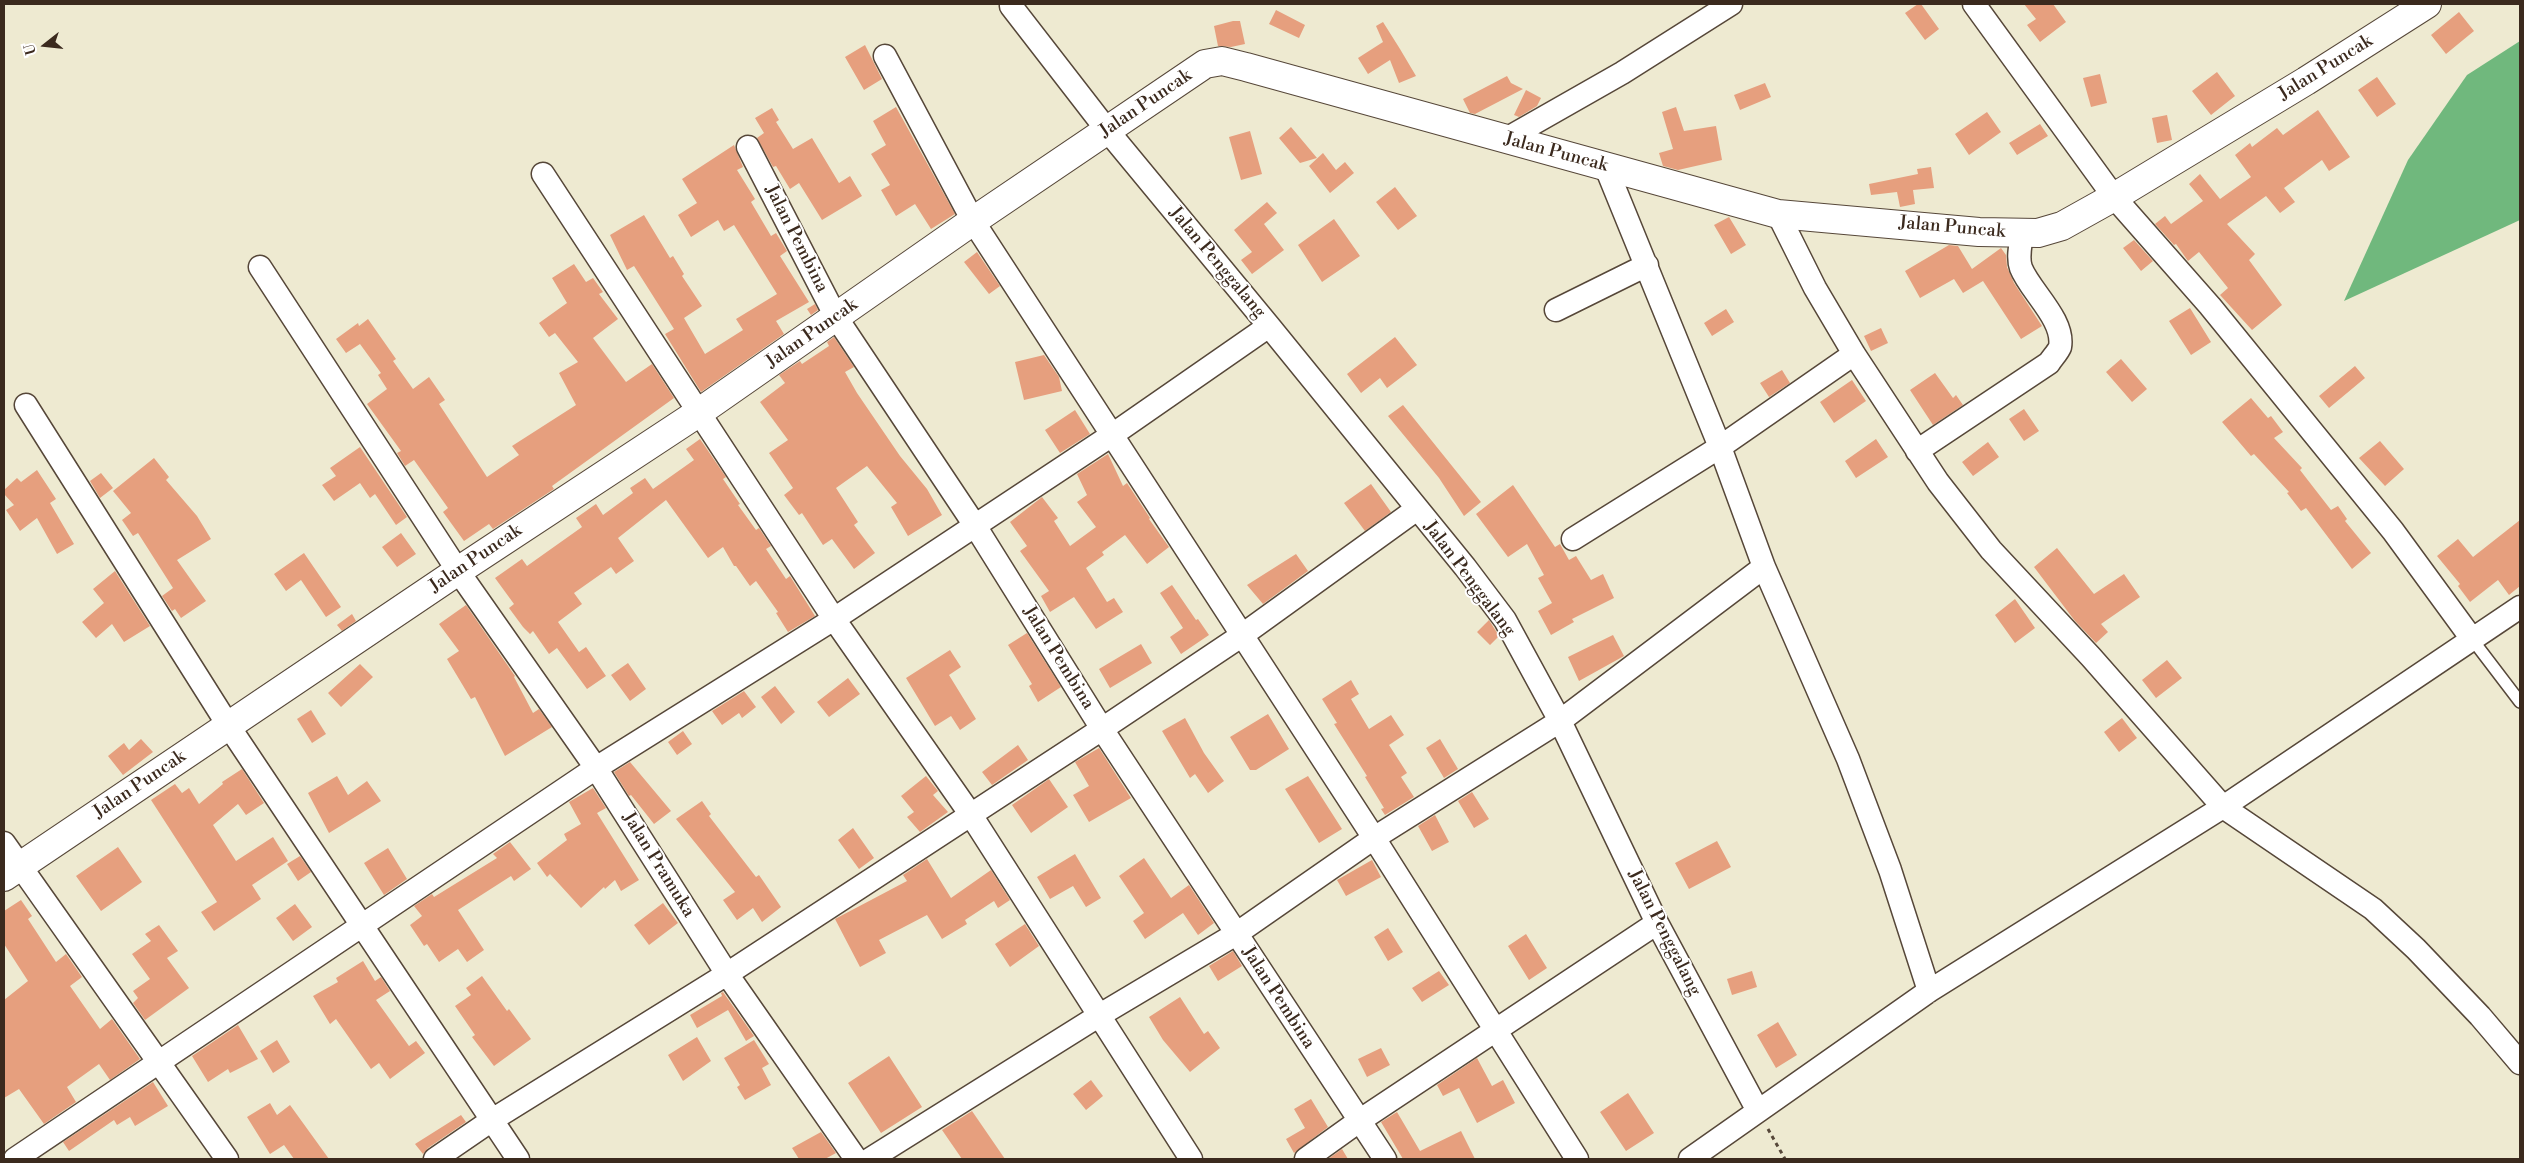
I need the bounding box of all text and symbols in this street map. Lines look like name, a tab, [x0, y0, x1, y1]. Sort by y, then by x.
north arrow	[20, 20, 70, 70]
street label: Jalan Puncak	[2275, 31, 2377, 105]
text: U	[20, 41, 41, 57]
street label: Jalan Puncak	[1096, 65, 1196, 143]
street label: Jalan Puncak	[1502, 129, 1610, 177]
street label: Jalan Pembina	[760, 182, 832, 296]
street label: Jalan Penggalang	[1164, 203, 1270, 323]
street label: Jalan Puncak	[1898, 213, 2006, 243]
street label: Jalan Puncak	[762, 295, 862, 373]
street label: Jalan Penggalang	[1419, 517, 1519, 641]
street label: Jalan Puncak	[426, 520, 526, 598]
street label: Jalan Pembina	[1018, 602, 1098, 714]
street label: Jalan Puncak	[90, 746, 190, 824]
street label: Jalan Pramuka	[617, 808, 699, 922]
street label: Jalan Penggalang	[1623, 866, 1705, 1000]
street label: Jalan Pembina	[1237, 943, 1319, 1053]

